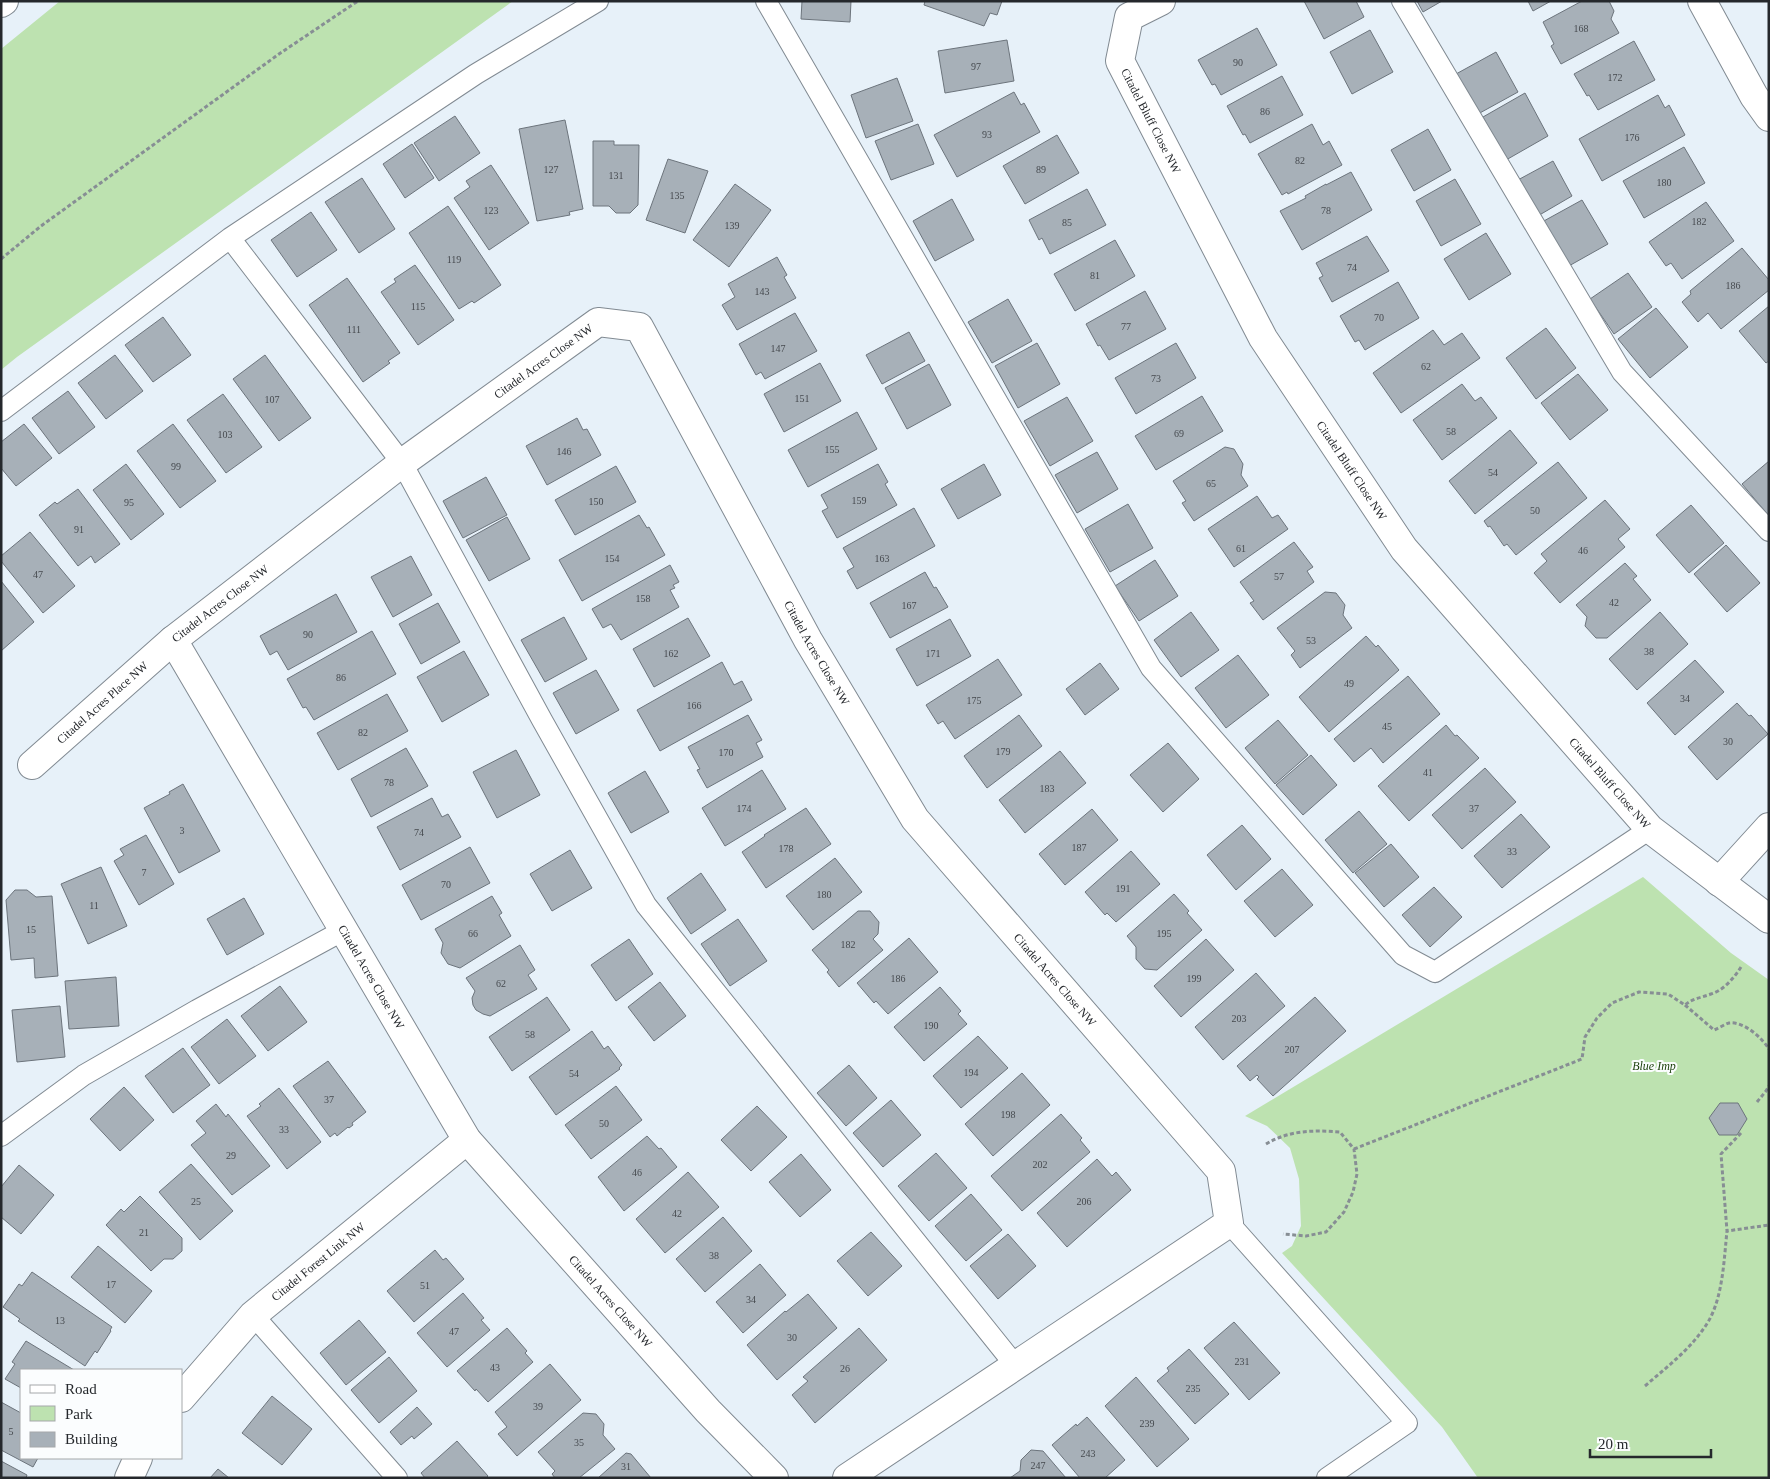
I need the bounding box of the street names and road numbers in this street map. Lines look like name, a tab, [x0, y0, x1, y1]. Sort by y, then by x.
street label: Citadel Bluff Close NW	[1118, 66, 1184, 176]
street label: Citadel Acres Close NW	[491, 321, 596, 402]
street label: Citadel Bluff Close NW	[1314, 418, 1390, 523]
street label: Citadel Acres Close NW	[169, 561, 272, 645]
street label: Citadel Acres Close NW	[781, 598, 853, 708]
street label: Citadel Acres Place NW	[54, 658, 151, 747]
street label: Citadel Bluff Close NW	[1566, 735, 1654, 832]
street label: Citadel Acres Close NW	[335, 922, 408, 1032]
street label: Citadel Acres Close NW	[1011, 931, 1099, 1030]
street label: Citadel Forest Link NW	[269, 1219, 368, 1304]
street label: Citadel Acres Close NW	[566, 1252, 656, 1351]

